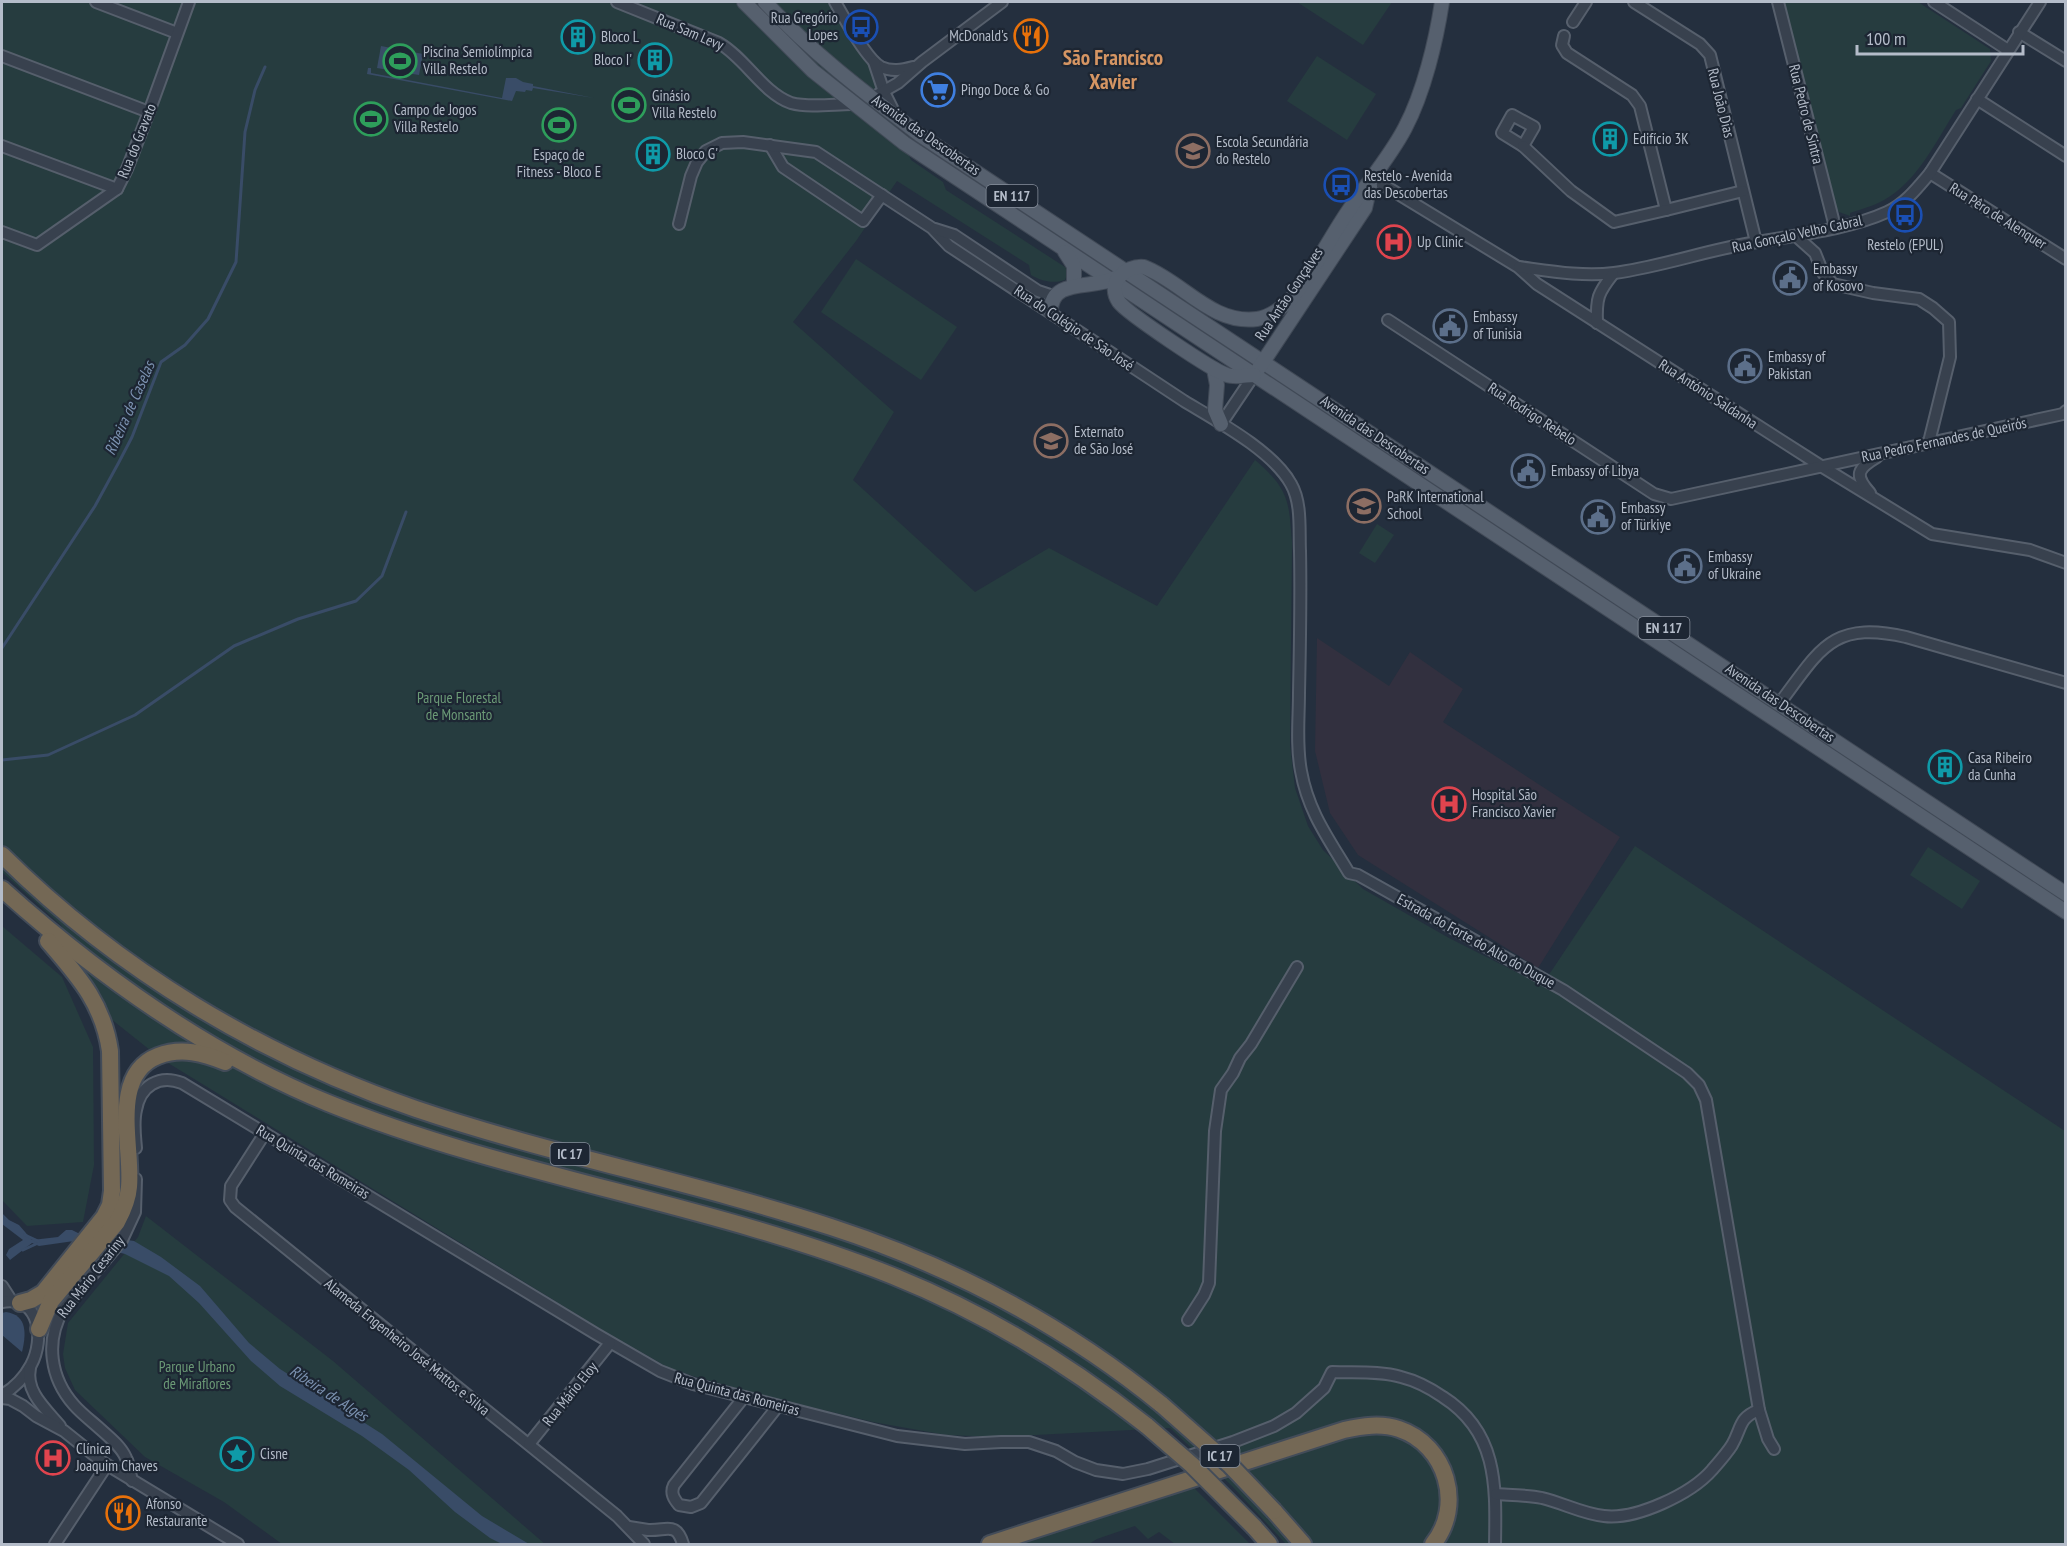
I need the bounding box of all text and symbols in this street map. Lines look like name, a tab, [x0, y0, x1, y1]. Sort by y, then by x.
place label: Rua Gregório Lopes	[771, 8, 838, 44]
street label: Rua Sam Levy	[654, 9, 727, 54]
bus stop icon: Rua Gregório Lopes	[843, 9, 879, 45]
restaurant icon: McDonald's	[1013, 18, 1049, 54]
scale bar	[1857, 18, 2024, 56]
building icon: Bloco L	[560, 19, 596, 55]
place label: McDonald's	[949, 26, 1008, 45]
place label: Bloco L	[601, 27, 640, 46]
text: 100 m	[1866, 27, 1906, 50]
place label: Piscina Semiolímpica Villa Restelo	[422, 42, 532, 78]
building icon: Bloco I'	[637, 42, 673, 78]
sports icon: Piscina Semiolímpica Villa Restelo	[382, 43, 418, 79]
district label: São Francisco Xavier	[1063, 44, 1163, 95]
place label: Bloco I'	[594, 50, 632, 69]
street label: Rua Pedro de Sintra	[1785, 62, 1828, 166]
street label: Rua João Dias	[1704, 66, 1739, 140]
supermarket icon: Pingo Doce & Go	[920, 72, 956, 108]
place label: Pingo Doce & Go	[961, 80, 1049, 99]
place label: Ginásio Villa Restelo	[651, 86, 716, 122]
sports icon: Ginásio Villa Restelo	[611, 87, 647, 123]
street label: Avenida das Descobertas	[868, 90, 984, 179]
place label: Campo de Jogos Villa Restelo	[393, 100, 477, 136]
street label: Rua do Gravato	[113, 101, 160, 181]
sports icon: Campo de Jogos Villa Restelo	[353, 101, 389, 137]
sports icon: Espaço de Fitness - Bloco E	[541, 107, 577, 143]
building icon: Edifício 3K	[1592, 121, 1628, 157]
place label: Edifício 3K	[1633, 129, 1689, 148]
place label: Escola Secundária do Restelo	[1216, 132, 1309, 168]
school or university icon: Escola Secundária do Restelo	[1175, 133, 1211, 169]
building icon: Bloco G'	[635, 136, 671, 172]
place label: Bloco G'	[676, 144, 718, 163]
place label: Espaço de Fitness - Bloco E	[517, 145, 601, 181]
place label: Restelo - Avenida das Descobertas	[1364, 166, 1452, 202]
bus stop icon: Restelo - Avenida das Descobertas	[1323, 167, 1359, 203]
street label: Rua Pêro de Alenquer	[1946, 178, 2051, 254]
road number: EN 117	[986, 185, 1038, 207]
bus stop icon: Restelo (EPUL)	[1887, 197, 1923, 233]
street label: Rua Gonçalo Velho Cabral	[1730, 210, 1864, 257]
hospital icon: Up Clinic	[1376, 224, 1412, 260]
place label: Up Clinic	[1417, 232, 1464, 251]
place label: Restelo (EPUL)	[1867, 235, 1943, 254]
street label: Rua Antão Gonçalves	[1250, 244, 1327, 344]
place label: Embassy of Kosovo	[1813, 259, 1863, 295]
public building icon: Embassy of Kosovo	[1772, 260, 1808, 296]
street label: Rua do Colégio de São José	[1011, 280, 1138, 375]
place label: Embassy of Tunisia	[1473, 307, 1522, 343]
public building icon: Embassy of Tunisia	[1432, 308, 1468, 344]
place label: Embassy of Pakistan	[1768, 347, 1827, 383]
public building icon: Embassy of Pakistan	[1727, 348, 1763, 384]
street label: Rua António Saldanha	[1655, 355, 1761, 433]
water label: Ribeira de Caselas	[99, 357, 159, 458]
street label: Rua Rodrigo Rebelo	[1485, 378, 1580, 449]
street label: Avenida das Descobertas	[1317, 391, 1434, 478]
street label: Rua Pedro Fernandes de Queirós	[1860, 413, 2028, 466]
place label: Externato de São José	[1074, 422, 1133, 458]
school or university icon: Externato de São José	[1033, 423, 1069, 459]
public building icon: Embassy of Libya	[1510, 453, 1546, 489]
place label: Embassy of Libya	[1551, 461, 1639, 480]
place label: PaRK International School	[1387, 487, 1484, 523]
school or university icon: PaRK International School	[1346, 488, 1382, 524]
place label: Embassy of Türkiye	[1621, 498, 1671, 534]
public building icon: Embassy of Türkiye	[1580, 499, 1616, 535]
place label: Embassy of Ukraine	[1708, 547, 1761, 583]
public building icon: Embassy of Ukraine	[1667, 548, 1703, 584]
road number: EN 117	[1638, 617, 1690, 639]
street label: Avenida das Descobertas	[1722, 659, 1839, 746]
park label: Parque Florestal de Monsanto	[417, 688, 501, 724]
place label: Casa Ribeiro da Cunha	[1968, 748, 2032, 784]
building icon: Casa Ribeiro da Cunha	[1927, 749, 1963, 785]
place label: Hospital São Francisco Xavier	[1472, 785, 1556, 821]
hospital icon: Hospital São Francisco Xavier	[1431, 786, 1467, 822]
street label: Estrada do Forte do Alto do Duque	[1394, 889, 1559, 992]
street label: Rua Quinta das Romeiras	[253, 1120, 373, 1203]
road number: IC 17	[550, 1143, 590, 1165]
street label: Rua Mário Cesariny	[53, 1232, 129, 1321]
street label: Alameda Engenheiro José Mattos e Silva	[321, 1274, 494, 1419]
park label: Parque Urbano de Miraflores	[159, 1357, 235, 1393]
street label: Rua Mário Eloy	[538, 1357, 602, 1430]
water label: Ribeira de Algés	[286, 1360, 373, 1427]
street label: Rua Quinta das Romeiras	[672, 1368, 802, 1419]
place icon: Cisne	[219, 1436, 255, 1472]
place label: Clínica Joaquim Chaves	[75, 1439, 158, 1475]
hospital icon: Clínica Joaquim Chaves	[35, 1440, 71, 1476]
place label: Cisne	[260, 1444, 288, 1463]
road number: IC 17	[1200, 1445, 1240, 1467]
place label: Afonso Restaurante	[146, 1494, 207, 1530]
restaurant icon: Afonso Restaurante	[105, 1495, 141, 1531]

